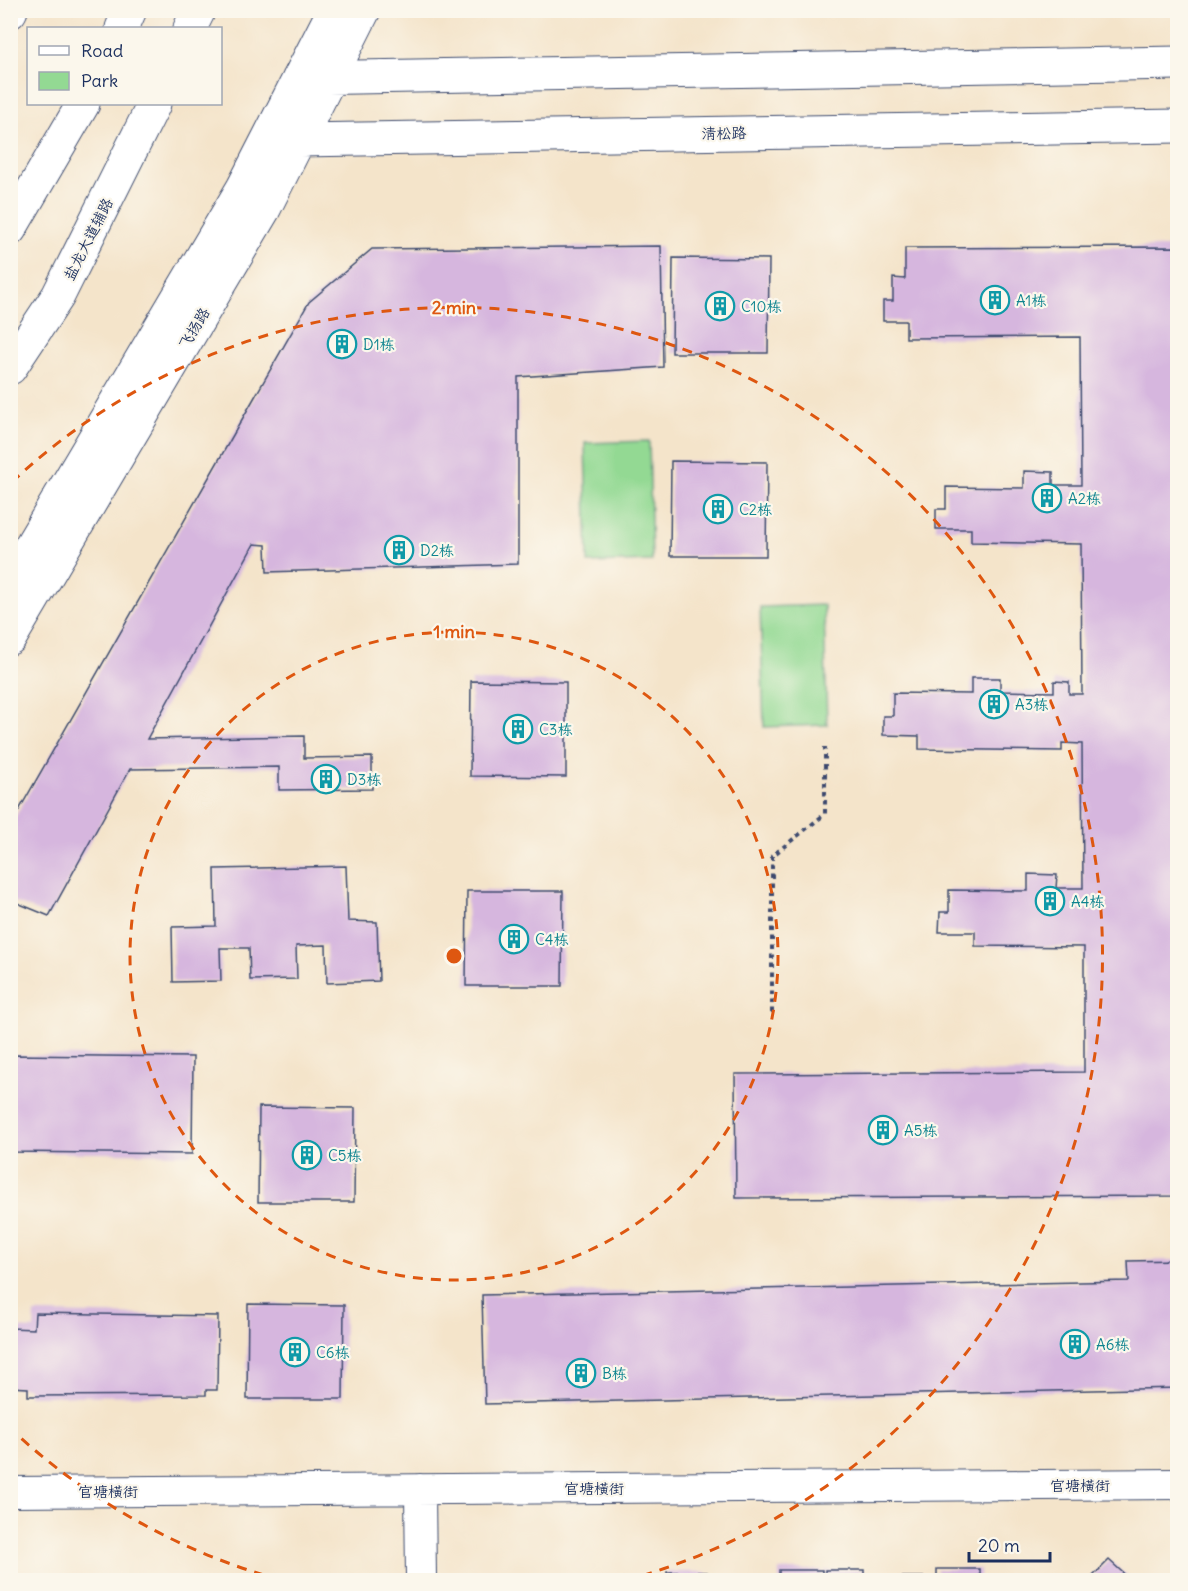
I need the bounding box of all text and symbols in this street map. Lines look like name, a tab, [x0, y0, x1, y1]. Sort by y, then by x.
legend	[27, 27, 222, 105]
text: Road	[81, 39, 124, 62]
text: Park	[81, 69, 118, 92]
street label: 清松路	[701, 123, 747, 143]
street label: 盐龙大道辅路	[59, 195, 117, 283]
building icon: A1栋	[979, 284, 1011, 316]
building icon: C10栋	[704, 290, 736, 322]
place label: A1栋	[1016, 291, 1046, 310]
text: 2 min	[432, 296, 477, 319]
place label: C10栋	[741, 297, 781, 316]
street label: 飞扬路	[174, 304, 214, 352]
building icon: D1栋	[326, 328, 358, 360]
place label: D1栋	[363, 335, 395, 354]
building icon: A2栋	[1031, 482, 1063, 514]
place label: A2栋	[1068, 489, 1101, 508]
building icon: C2栋	[702, 493, 734, 525]
place label: C2栋	[739, 500, 772, 519]
building icon: D2栋	[383, 534, 415, 566]
place label: D2栋	[420, 541, 454, 560]
text: 1 min	[433, 620, 475, 643]
building icon: A3栋	[978, 688, 1010, 720]
place label: A3栋	[1015, 695, 1048, 714]
building icon: C3栋	[502, 713, 534, 745]
place label: C3栋	[539, 720, 572, 739]
building icon: D3栋	[310, 763, 342, 795]
place label: D3栋	[347, 770, 381, 789]
building icon: A4栋	[1034, 885, 1066, 917]
place label: A4栋	[1071, 892, 1104, 911]
building icon: C4栋	[498, 923, 530, 955]
place label: C4栋	[535, 930, 569, 949]
centre of rings	[444, 946, 464, 966]
building icon: A5栋	[867, 1114, 899, 1146]
place label: A5栋	[904, 1121, 937, 1140]
building icon: C5栋	[291, 1139, 323, 1171]
place label: C5栋	[328, 1146, 362, 1165]
building icon: A6栋	[1059, 1328, 1091, 1360]
place label: A6栋	[1096, 1335, 1129, 1354]
building icon: C6栋	[279, 1336, 311, 1368]
place label: C6栋	[316, 1343, 350, 1362]
building icon: B栋	[565, 1357, 597, 1389]
place label: B栋	[602, 1364, 627, 1383]
street label: 官塘横街	[1050, 1476, 1110, 1495]
street label: 官塘横街	[564, 1479, 624, 1498]
street label: 官塘横街	[78, 1482, 138, 1501]
scale bar	[969, 1525, 1050, 1563]
text: 20 m	[978, 1534, 1020, 1557]

